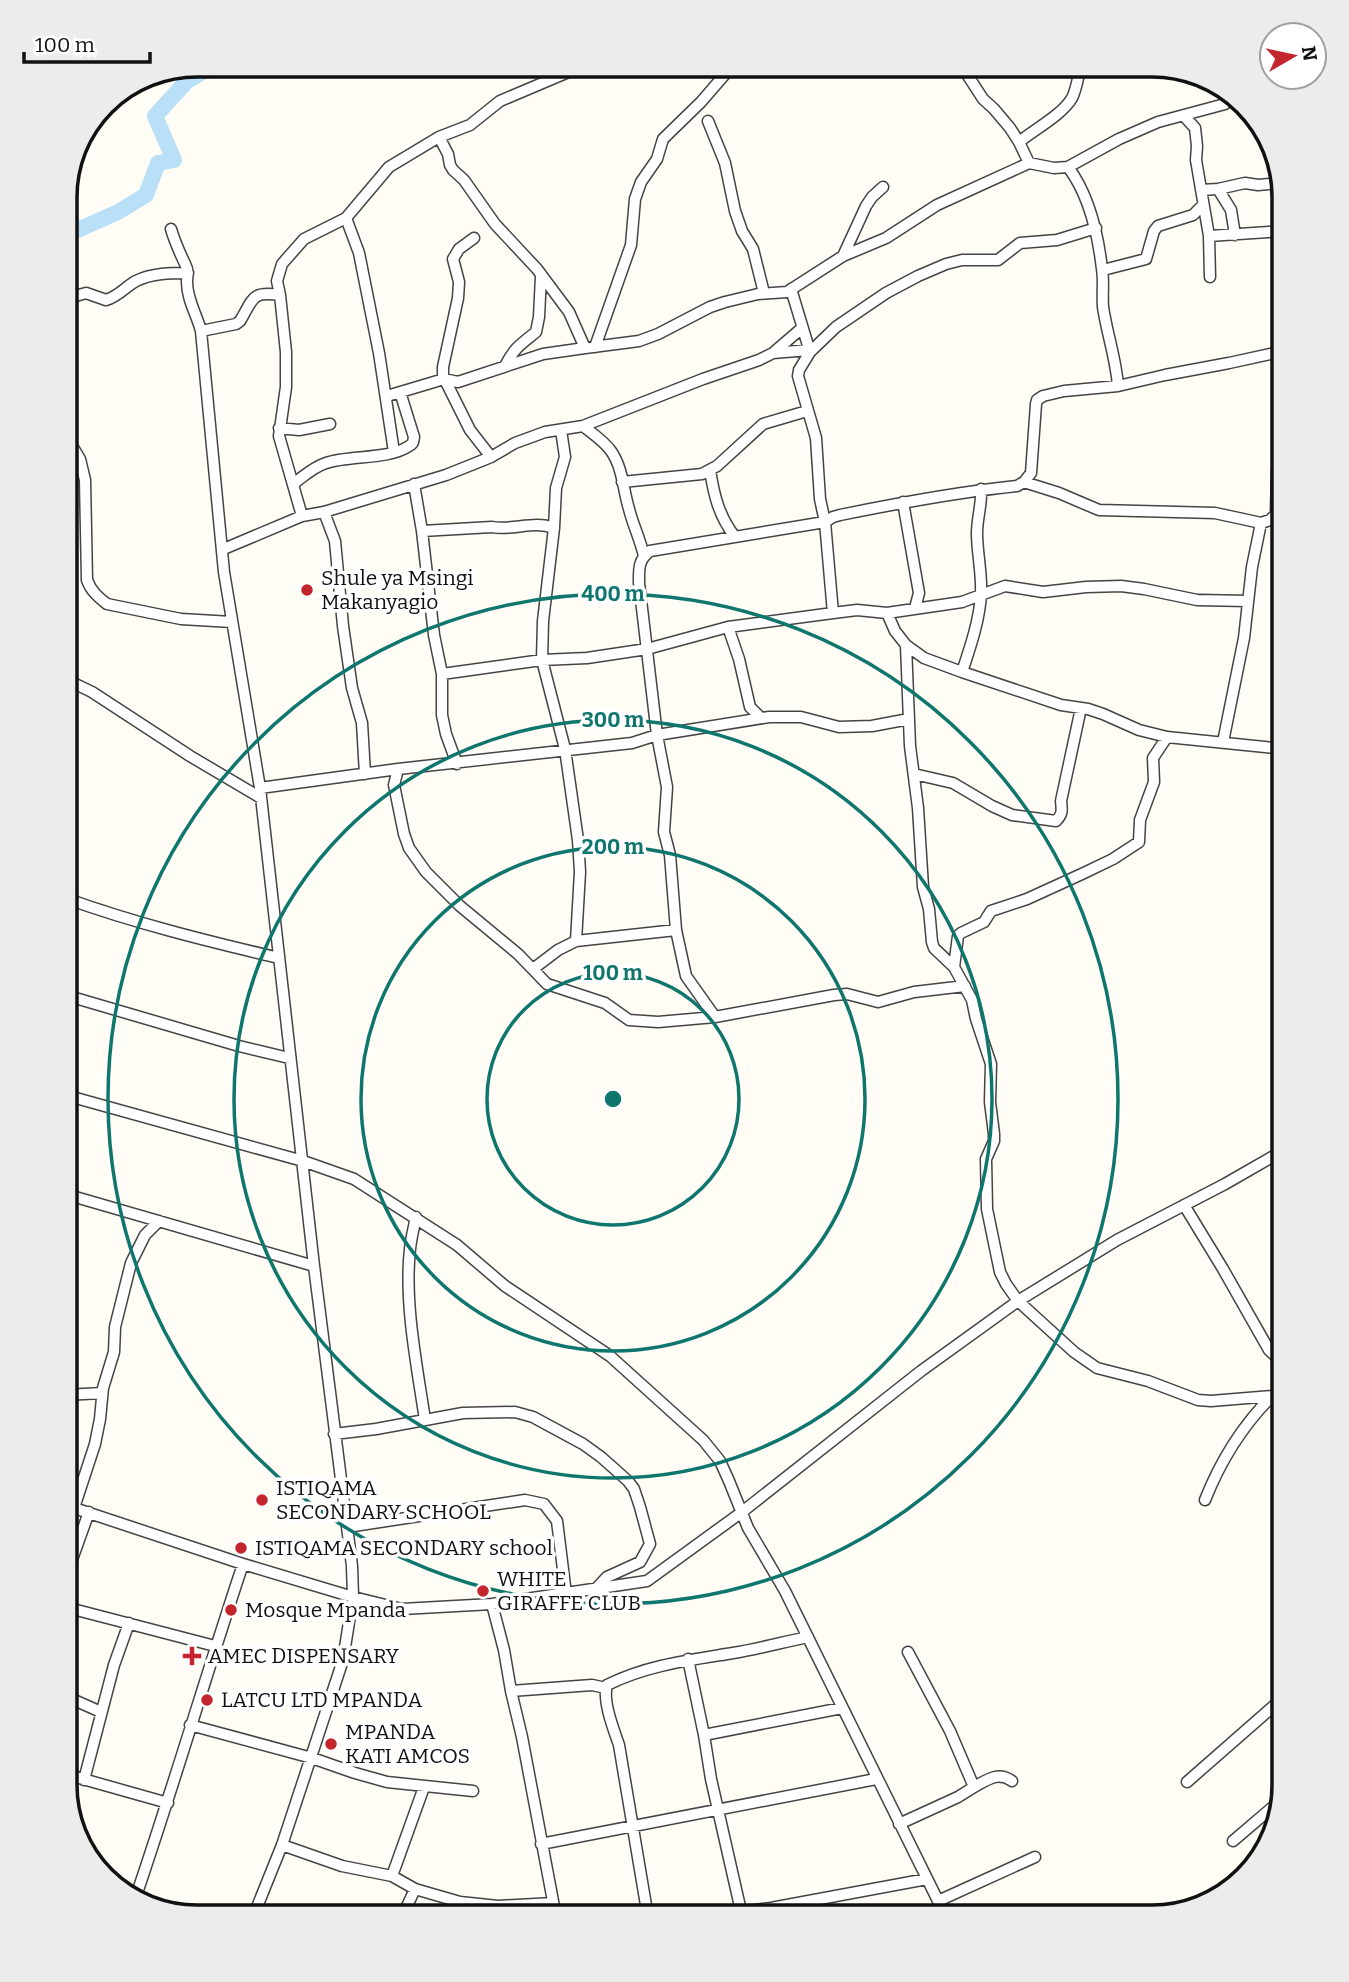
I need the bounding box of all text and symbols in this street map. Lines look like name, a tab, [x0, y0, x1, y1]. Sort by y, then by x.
scale bar	[24, 21, 150, 65]
north arrow	[1258, 21, 1328, 91]
text: 100 m	[35, 32, 95, 58]
text: N	[1297, 44, 1322, 63]
place label: Shule ya Msingi Makanyagio	[321, 565, 473, 615]
text: 400 m	[581, 581, 645, 607]
marker: Shule ya Msingi Makanyagio	[299, 582, 315, 598]
text: 300 m	[582, 707, 644, 733]
text: 200 m	[582, 834, 644, 860]
text: 100 m	[583, 960, 643, 986]
centre of rings	[601, 1087, 625, 1111]
place label: ISTIQAMA SECONDARY SCHOOL	[276, 1475, 491, 1525]
marker: ISTIQAMA SECONDARY SCHOOL	[254, 1492, 270, 1508]
place label: ISTIQAMA SECONDARY school	[255, 1535, 553, 1561]
marker: ISTIQAMA SECONDARY school	[233, 1540, 249, 1556]
place label: WHITE GIRAFFE CLUB	[497, 1566, 641, 1616]
marker: WHITE GIRAFFE CLUB	[475, 1583, 491, 1599]
place label: Mosque Mpanda	[245, 1597, 406, 1623]
marker: Mosque Mpanda	[223, 1602, 239, 1618]
place label: AMEC DISPENSARY	[208, 1643, 400, 1669]
marker: AMEC DISPENSARY	[182, 1646, 202, 1666]
place label: LATCU LTD MPANDA	[221, 1687, 423, 1713]
marker: LATCU LTD MPANDA	[199, 1692, 215, 1708]
place label: MPANDA KATI AMCOS	[345, 1719, 470, 1769]
marker: MPANDA KATI AMCOS	[323, 1736, 339, 1752]

